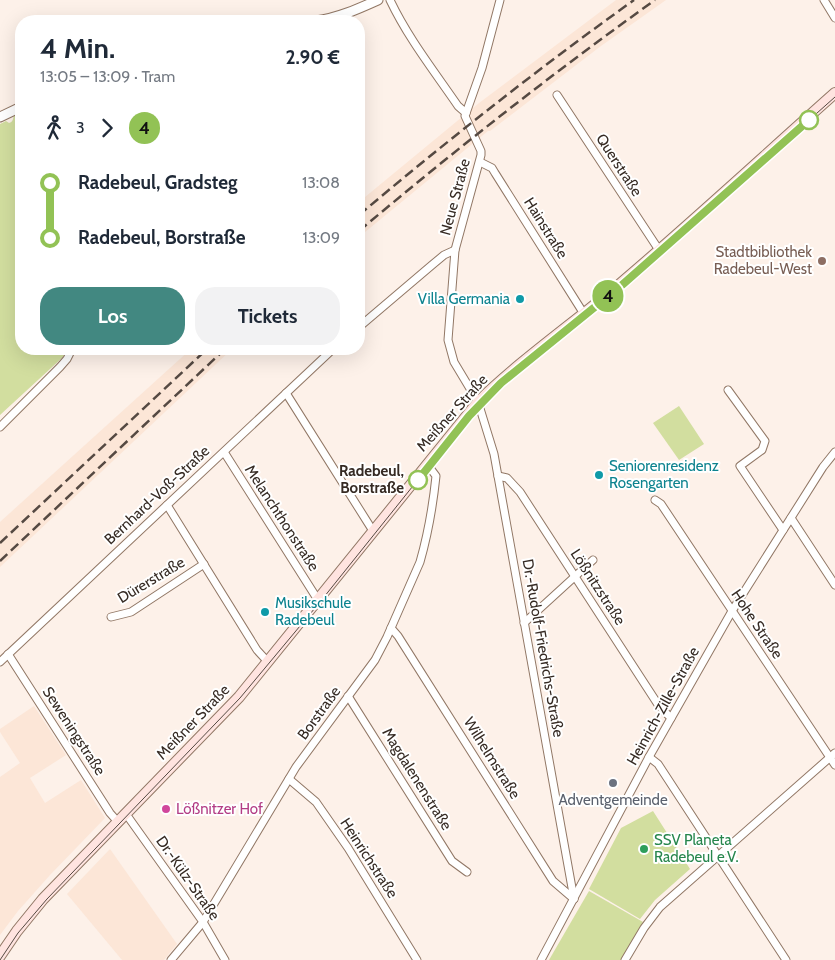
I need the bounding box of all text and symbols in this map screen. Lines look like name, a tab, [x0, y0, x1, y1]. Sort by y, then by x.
text: 4 Min.	[40, 31, 115, 65]
text: 2.90 €	[285, 46, 340, 69]
text: 13:05 – 13:09 · Tram	[40, 67, 175, 86]
unlabelled marker	[799, 110, 819, 130]
icon: walk	[40, 114, 68, 142]
icon: forward	[93, 114, 121, 142]
text: 4	[139, 117, 150, 139]
text: 3	[76, 118, 85, 137]
street label: Querstraße	[592, 130, 646, 200]
street label: Neue Straße	[436, 156, 474, 237]
text: Radebeul, Gradsteg	[78, 171, 238, 194]
text: 13:08	[302, 173, 340, 192]
street label: Hainstraße	[520, 194, 572, 262]
text: Radebeul, Borstraße	[78, 226, 246, 249]
text: 13:09	[303, 228, 340, 247]
place label: Stadtbibliothek Radebeul-West	[714, 243, 812, 278]
marker: Stadtbibliothek Radebeul-West	[816, 255, 828, 267]
line badge: 4	[592, 280, 624, 312]
text: 4	[602, 285, 614, 307]
button: Los	[40, 287, 185, 345]
button: Tickets	[195, 287, 340, 345]
place label: Villa Germania	[418, 290, 511, 308]
marker: Villa Germania	[514, 293, 526, 305]
street label: Meißner Straße	[413, 371, 491, 455]
street label: Bernhard-Voß-Straße	[101, 442, 213, 548]
place label: Seniorenresidenz Rosengarten	[609, 457, 719, 492]
street label: Melanchthonstraße	[241, 462, 323, 575]
place label: Radebeul, Borstraße	[339, 462, 404, 497]
marker: Seniorenresidenz Rosengarten	[593, 469, 605, 481]
marker: Radebeul, Borstraße	[408, 470, 428, 490]
street label: Lößnitzstraße	[567, 546, 629, 629]
street label: Dürerstraße	[114, 553, 188, 607]
street label: Dr.-Rudolf-Friedrichs-Straße	[518, 558, 568, 739]
street label: Hohe Straße	[727, 586, 787, 662]
place label: Musikschule Radebeul	[275, 594, 351, 629]
marker: Musikschule Radebeul	[259, 606, 271, 618]
street label: Heinrich-Zille-Straße	[623, 643, 703, 768]
street label: Meißner Straße	[153, 680, 234, 763]
street label: Seweningstraße	[39, 683, 109, 779]
street label: Borstraße	[294, 683, 344, 743]
street label: Wilhelmstraße	[460, 714, 524, 802]
street label: Magdalenenstraße	[378, 725, 456, 834]
marker: Adventgemeinde	[607, 777, 619, 789]
place label: Adventgemeinde	[558, 791, 668, 809]
place label: Lößnitzer Hof	[176, 800, 263, 818]
marker: Lößnitzer Hof	[160, 803, 172, 815]
street label: Heinrichstraße	[336, 815, 402, 902]
place label: SSV Planeta Radebeul e.V.	[654, 831, 739, 866]
street label: Dr.-Külz-Straße	[152, 832, 224, 924]
marker: SSV Planeta Radebeul e.V.	[638, 843, 650, 855]

